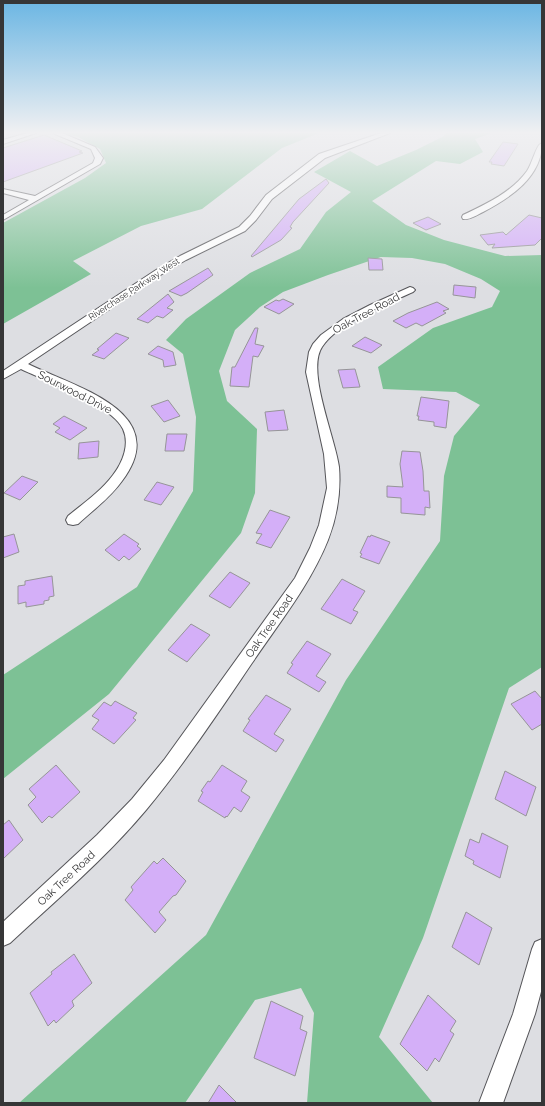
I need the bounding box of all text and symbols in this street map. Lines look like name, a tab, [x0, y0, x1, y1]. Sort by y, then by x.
street label: Riverchase Parkway West	[87, 256, 181, 322]
street label: Oak Tree Road	[330, 290, 402, 337]
street label: Sourwood Drive	[36, 368, 114, 417]
street label: Oak Tree Road	[243, 592, 296, 660]
street label: Oak Tree Road	[35, 848, 98, 908]

